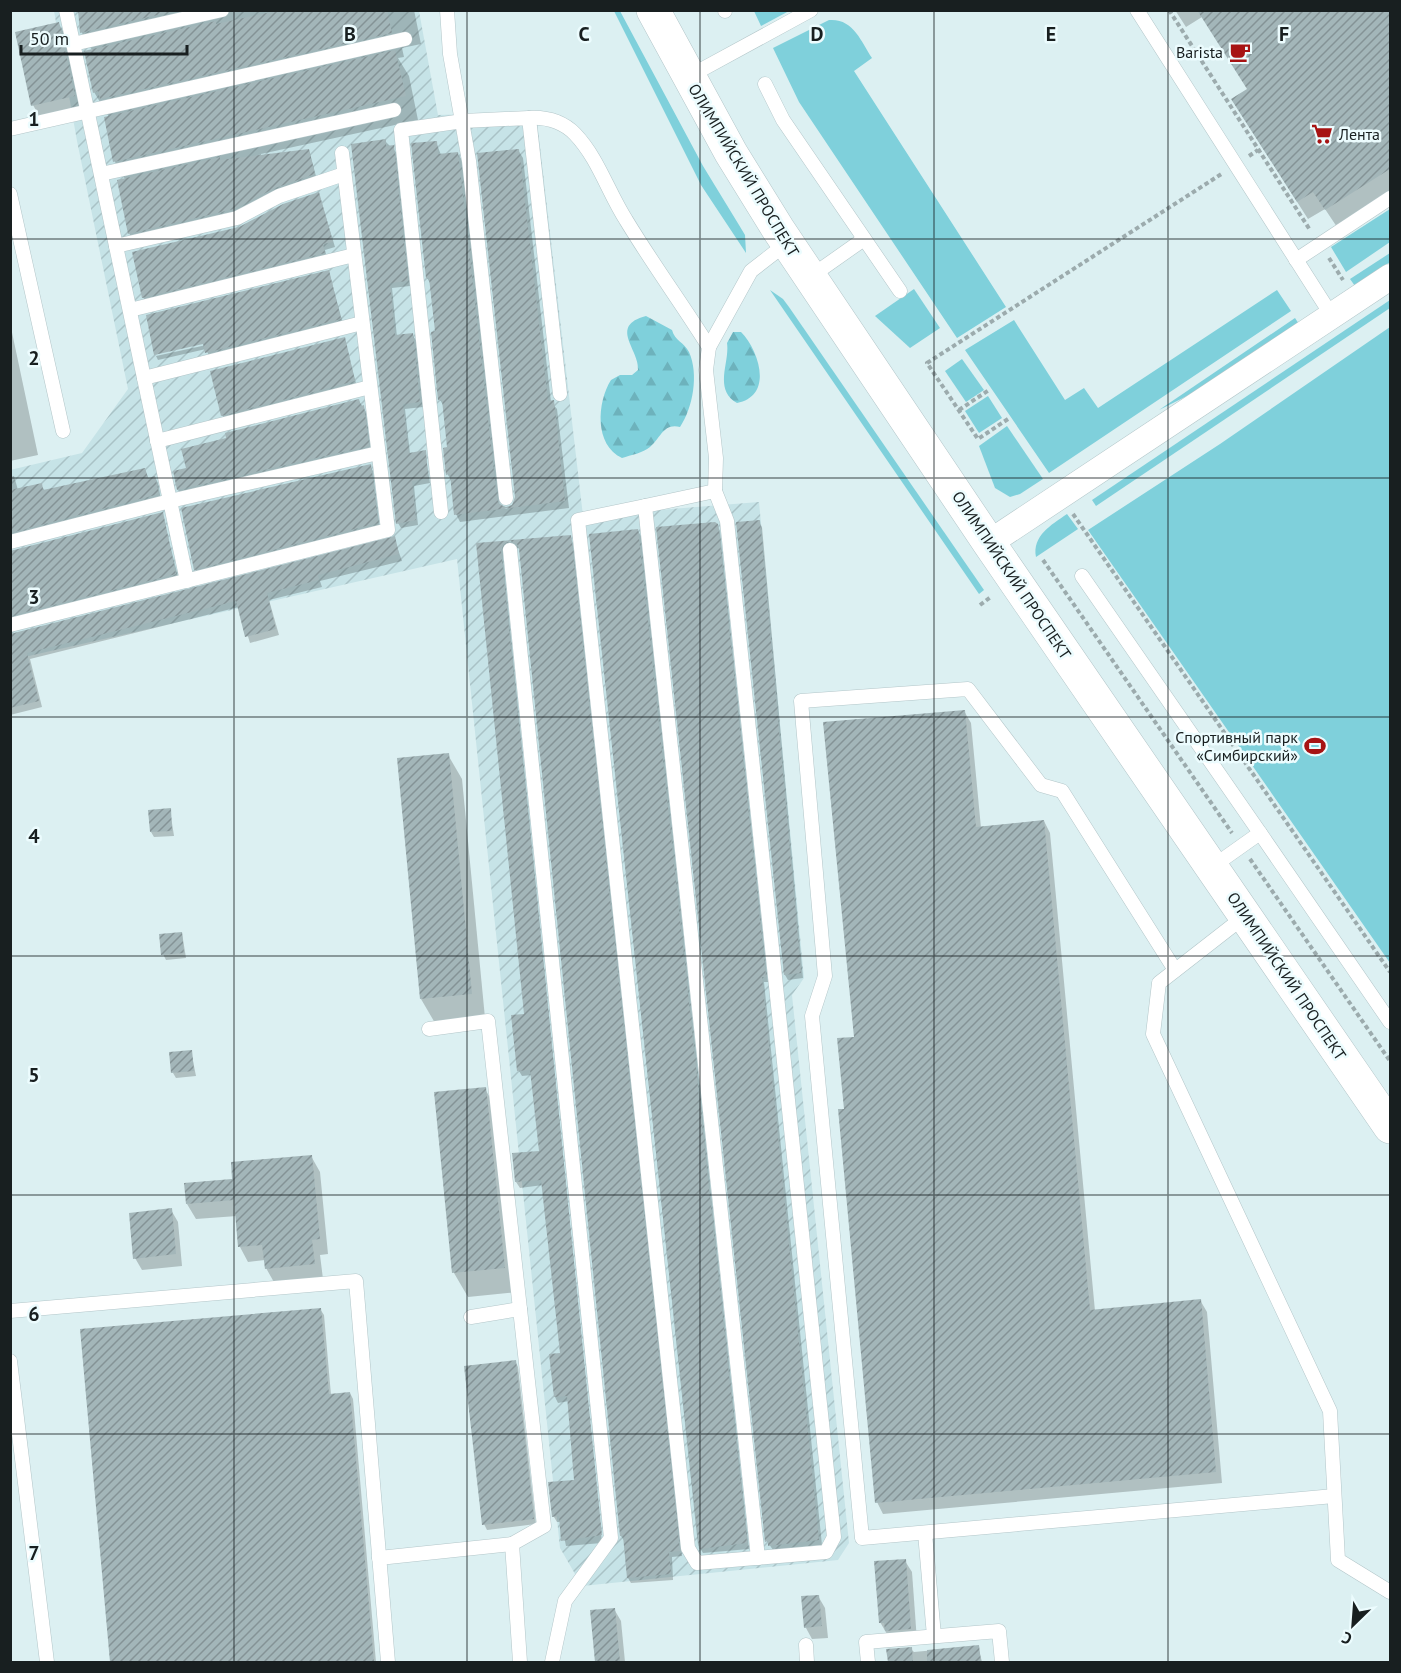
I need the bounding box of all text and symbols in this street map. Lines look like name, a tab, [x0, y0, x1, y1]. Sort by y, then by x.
scale bar	[21, 18, 188, 56]
text: B	[344, 21, 356, 47]
text: C	[578, 21, 590, 47]
text: D	[811, 21, 824, 47]
text: E	[1046, 21, 1056, 47]
text: F	[1279, 21, 1289, 47]
text: 50 m	[30, 27, 69, 50]
cafe icon: Barista	[1228, 40, 1252, 64]
place label: Barista	[1176, 42, 1223, 62]
street label: ОЛИМПИЙСКИЙ ПРОСПЕКТ	[684, 80, 804, 260]
text: 1	[28, 106, 40, 132]
supermarket icon: Лента	[1310, 122, 1334, 146]
place label: Лента	[1338, 124, 1380, 144]
text: 2	[28, 345, 40, 371]
street label: ОЛИМПИЙСКИЙ ПРОСПЕКТ	[948, 487, 1076, 663]
text: 3	[28, 584, 40, 610]
place label: Спортивный парк «Симбирский»	[1175, 727, 1298, 765]
sports icon: Спортивный парк «Симбирский»	[1303, 734, 1327, 758]
text: 4	[28, 823, 40, 849]
street label: ОЛИМПИЙСКИЙ ПРОСПЕКТ	[1223, 888, 1351, 1064]
text: 5	[28, 1062, 40, 1088]
text: 6	[28, 1301, 40, 1327]
text: 7	[28, 1540, 40, 1566]
north arrow	[1323, 1595, 1383, 1655]
text: С	[1338, 1628, 1355, 1650]

